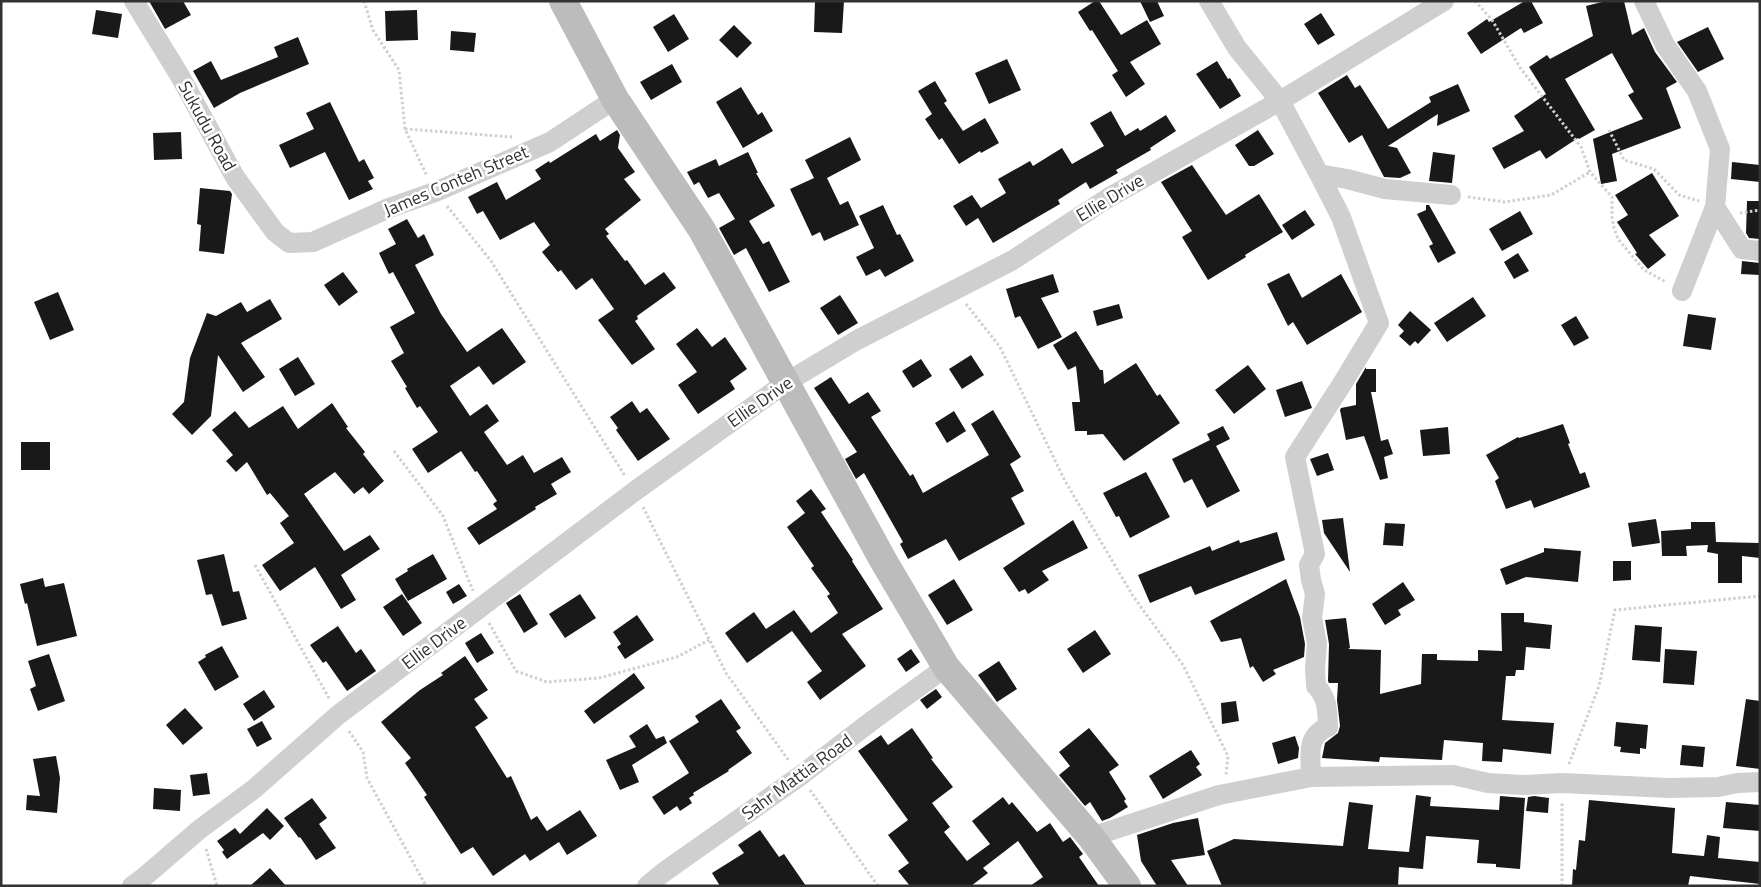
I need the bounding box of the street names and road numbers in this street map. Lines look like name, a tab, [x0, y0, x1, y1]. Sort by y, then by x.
street label: Sukudu Road	[172, 76, 243, 176]
street label: James Conteh Street	[379, 138, 533, 223]
street label: Ellie Drive	[1071, 167, 1149, 228]
street label: Ellie Drive	[721, 369, 798, 434]
street label: Ellie Drive	[396, 609, 472, 676]
street label: Sahr Mattia Road	[736, 727, 858, 826]

